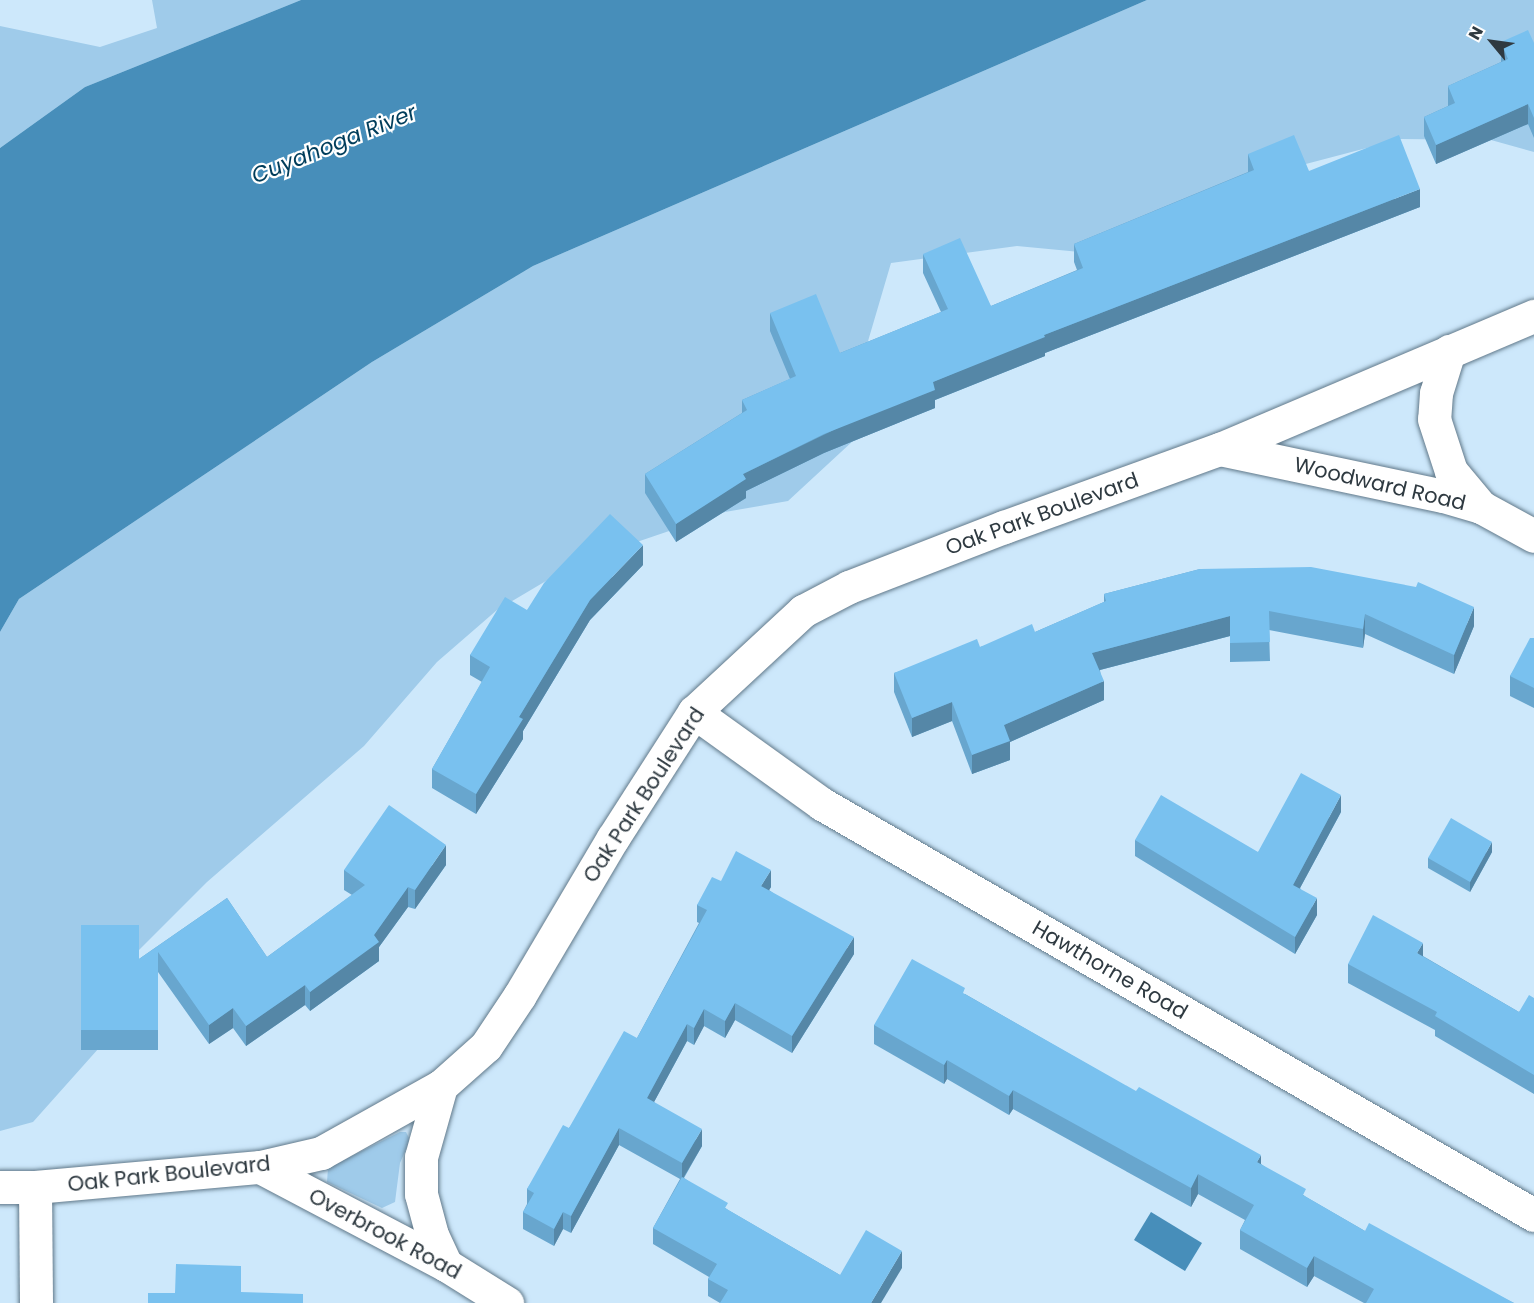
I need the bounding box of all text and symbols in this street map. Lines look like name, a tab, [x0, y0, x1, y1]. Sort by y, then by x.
north arrow	[1462, 12, 1522, 72]
text: N	[1463, 22, 1489, 44]
water label: Cuyahoga River	[248, 99, 420, 189]
street label: Woodward Road	[1292, 452, 1468, 516]
street label: Oak Park Boulevard	[942, 467, 1142, 561]
street label: Oak Park Boulevard	[578, 703, 710, 887]
street label: Hawthorne Road	[1028, 915, 1192, 1025]
street label: Oak Park Boulevard	[66, 1151, 272, 1197]
street label: Overbrook Road	[304, 1183, 466, 1285]

